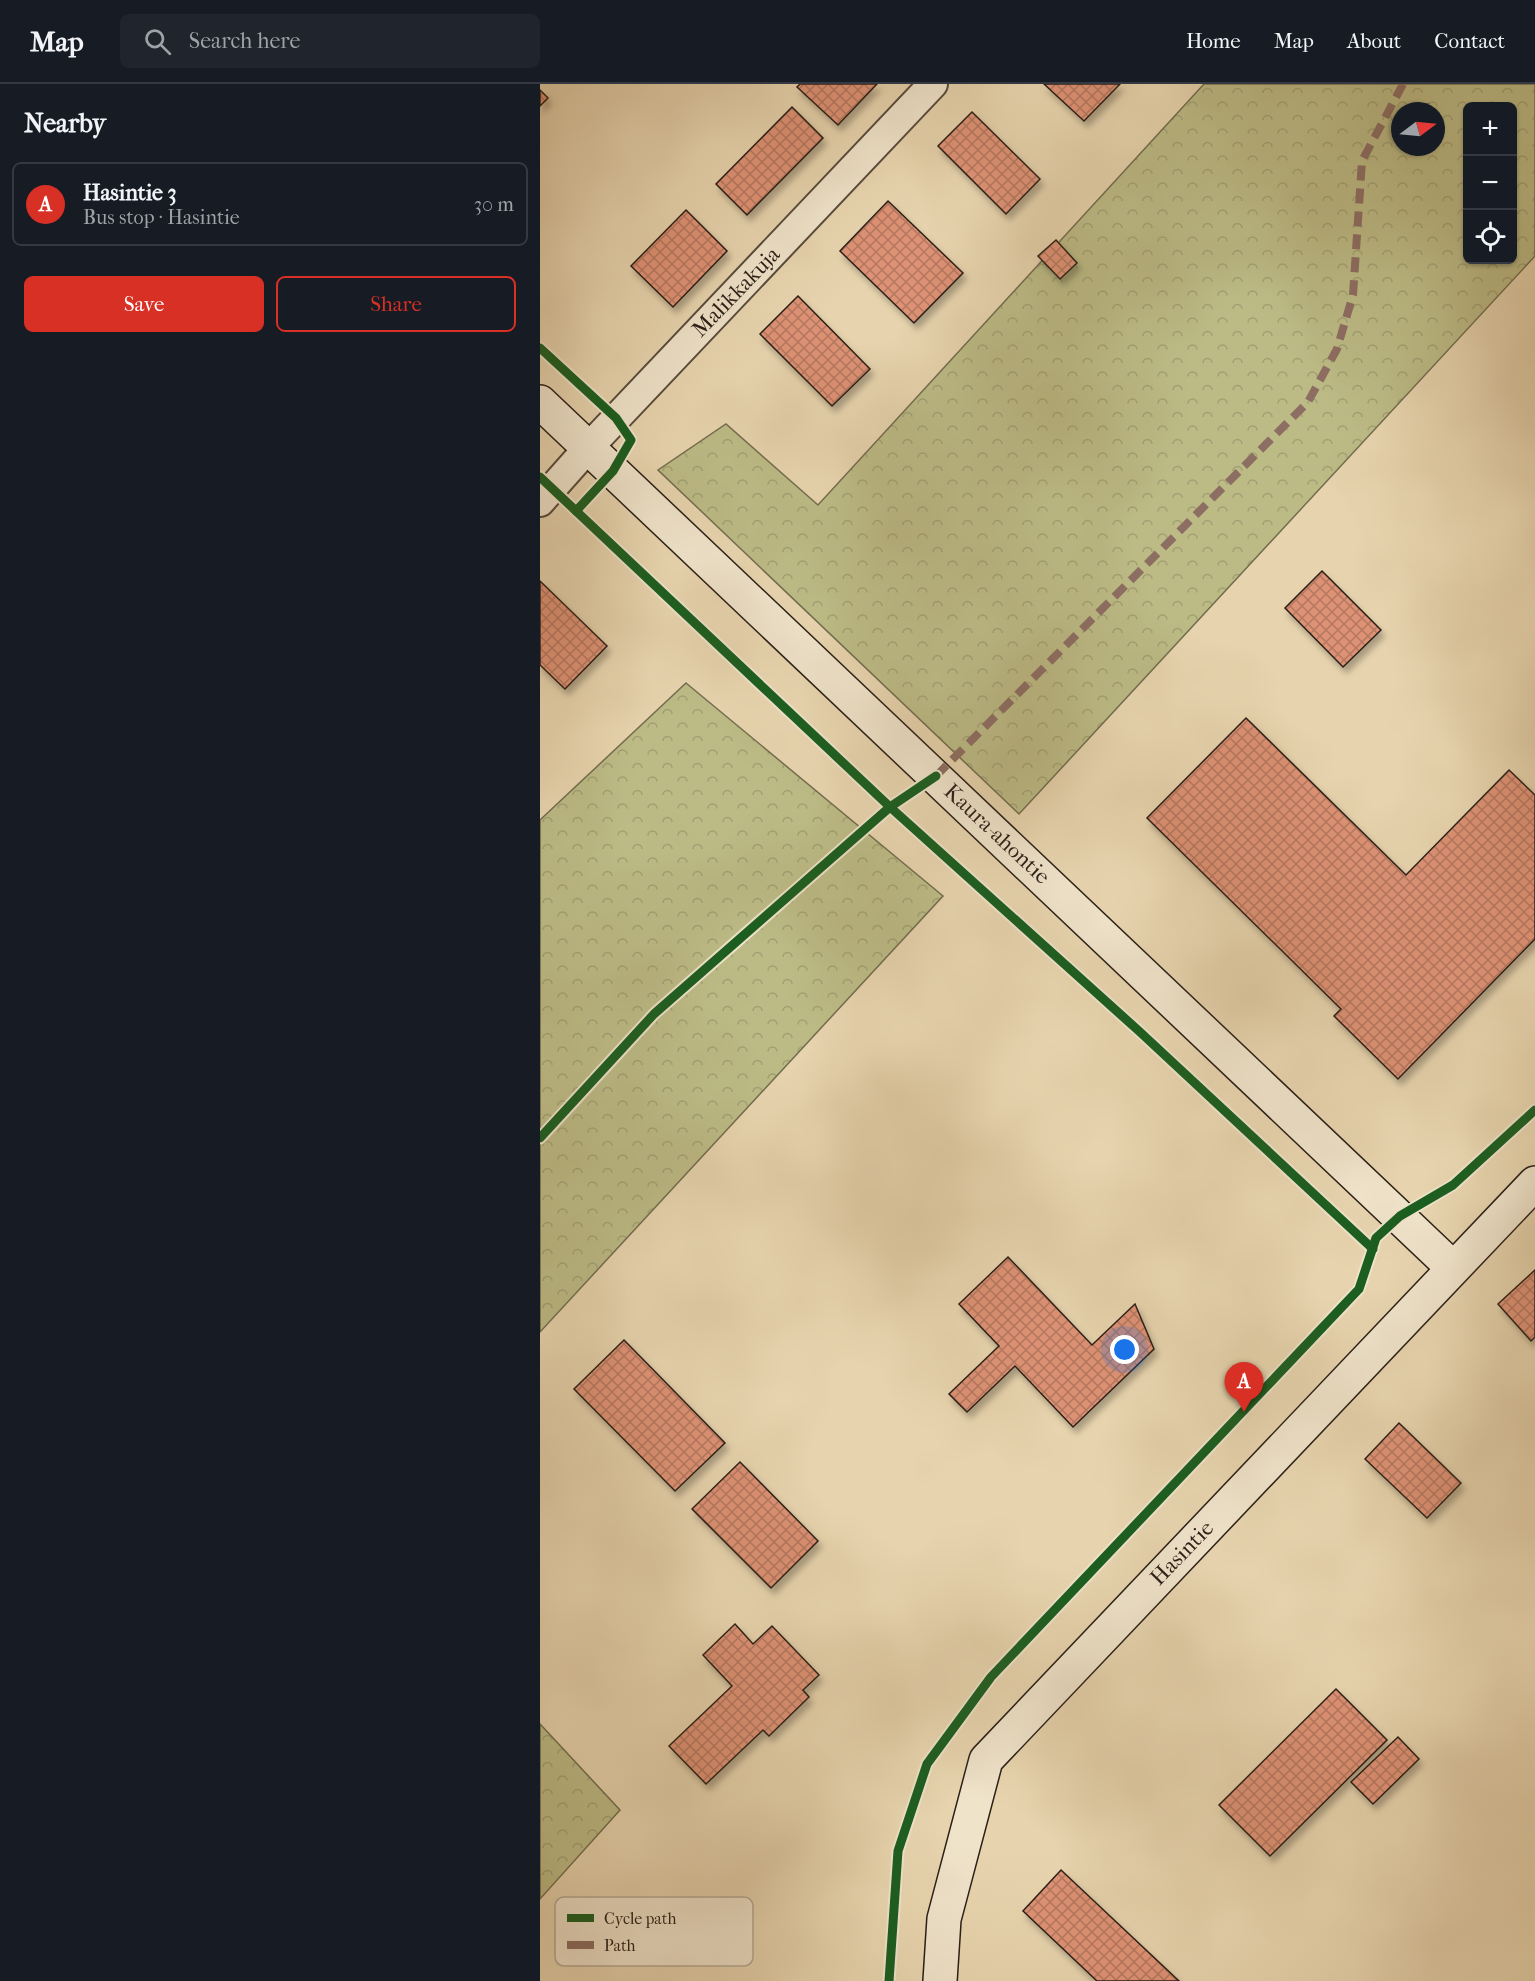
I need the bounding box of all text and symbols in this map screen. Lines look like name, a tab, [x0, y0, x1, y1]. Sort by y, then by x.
search box	[120, 14, 540, 68]
text: Map	[30, 25, 84, 58]
icon: search	[141, 25, 174, 58]
text: Search here	[189, 28, 300, 54]
text: Home	[1186, 29, 1241, 53]
text: Map	[1274, 29, 1314, 53]
text: About	[1347, 29, 1401, 53]
text: Contact	[1434, 29, 1505, 53]
north arrow	[1391, 102, 1445, 156]
map controls	[1463, 102, 1517, 264]
button: +	[1463, 102, 1517, 156]
text: Nearby	[24, 108, 106, 139]
button: −	[1463, 156, 1517, 210]
text: Hasintie 3	[83, 180, 177, 206]
text: A	[39, 193, 52, 216]
text: 30 m	[474, 193, 514, 216]
text: Bus stop · Hasintie	[83, 206, 240, 229]
button: locate	[1463, 210, 1517, 264]
street label: Malikkakuja	[687, 241, 786, 342]
button: Save	[24, 276, 264, 332]
button: Share	[276, 276, 516, 332]
street label: Kaura-ahontie	[939, 778, 1055, 890]
your location	[1110, 1335, 1139, 1364]
pin: A	[1224, 1362, 1264, 1412]
street label: Hasintie	[1145, 1515, 1219, 1591]
legend	[555, 1897, 753, 1966]
text: Cycle path	[604, 1909, 676, 1928]
text: Path	[604, 1936, 636, 1955]

